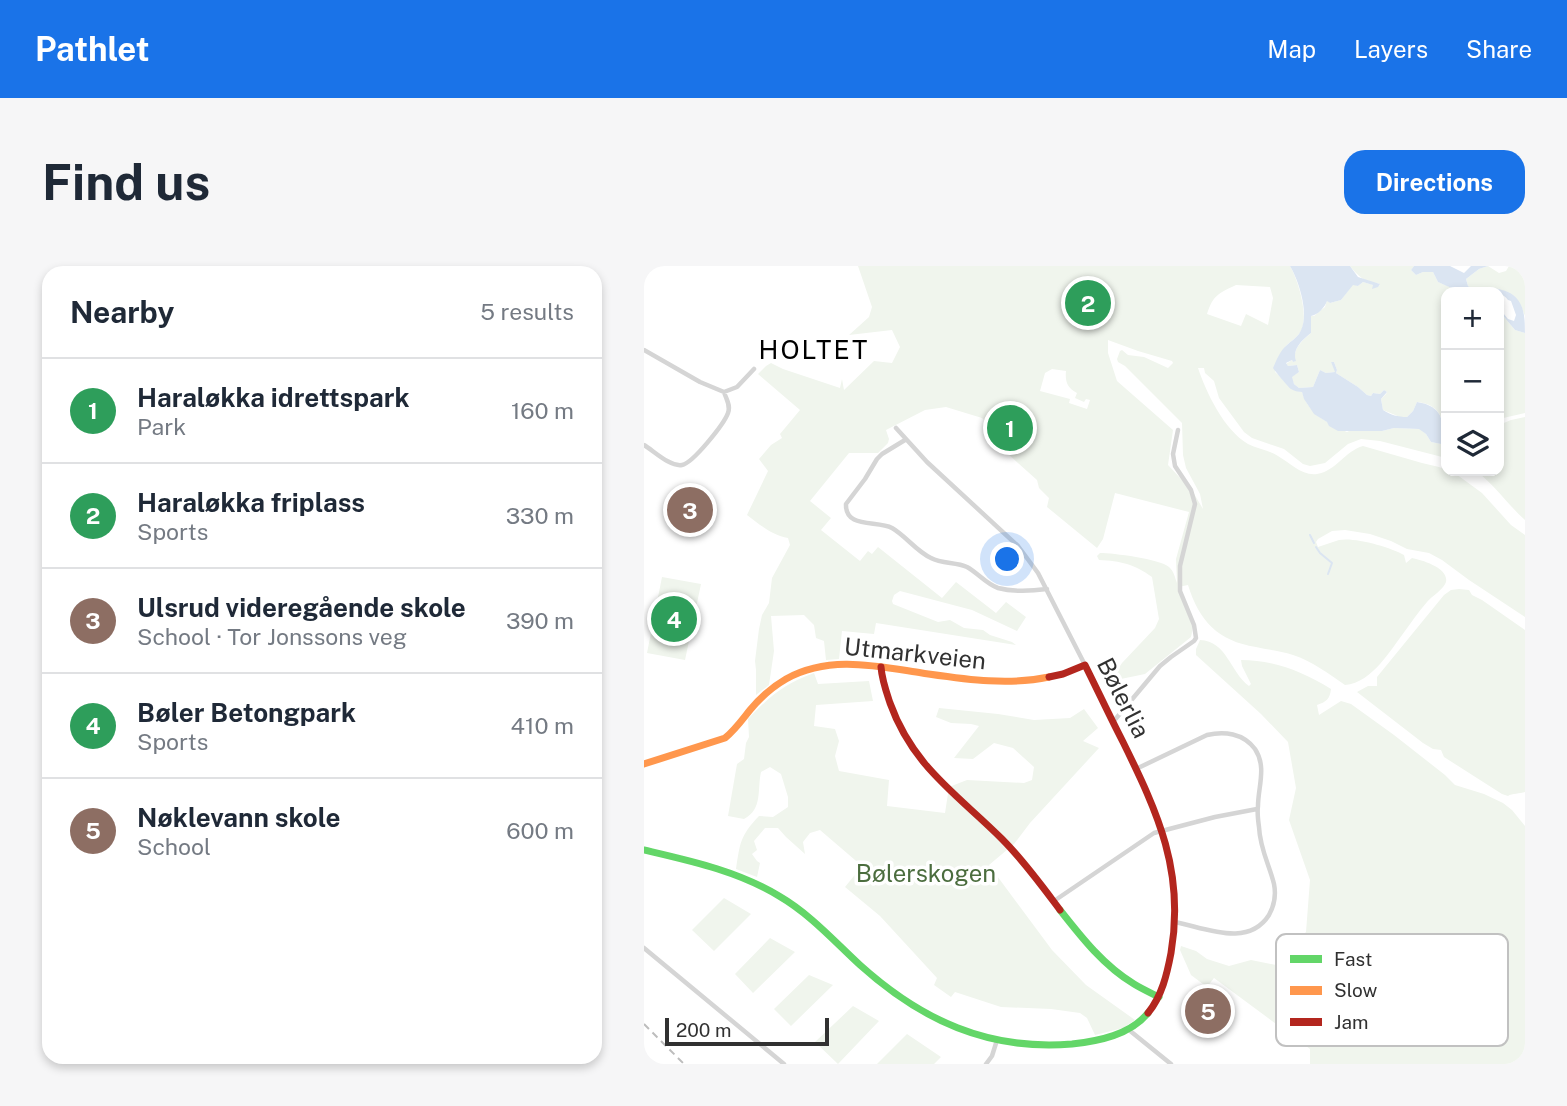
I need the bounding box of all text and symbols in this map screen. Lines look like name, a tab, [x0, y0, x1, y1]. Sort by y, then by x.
text: Pathlet	[35, 30, 150, 68]
text: Map	[1267, 35, 1316, 63]
text: Layers	[1354, 35, 1428, 63]
text: Share	[1466, 35, 1532, 63]
button: Directions	[1344, 150, 1525, 214]
text: Find us	[42, 153, 210, 211]
pin: 2	[1065, 277, 1111, 329]
map controls	[1441, 287, 1504, 476]
button: +	[1441, 287, 1504, 350]
text: Nearby	[70, 294, 174, 330]
text: 5 results	[480, 298, 574, 325]
district label: HOLTET	[758, 334, 870, 365]
button: −	[1441, 350, 1504, 413]
text: Haraløkka idrettspark	[137, 382, 410, 413]
text: 1	[88, 397, 98, 424]
text: 160 m	[511, 397, 574, 424]
pin: 1	[987, 402, 1033, 454]
text: Park	[137, 413, 186, 440]
button: layers	[1441, 413, 1504, 476]
pin: 3	[667, 484, 713, 536]
text: Haraløkka friplass	[137, 487, 365, 518]
text: 2	[86, 502, 100, 529]
text: 330 m	[506, 502, 574, 529]
text: Sports	[137, 518, 208, 545]
your location	[990, 542, 1024, 576]
text: Ulsrud videregående skole	[137, 592, 466, 623]
pin: 4	[651, 593, 697, 645]
text: 3	[85, 607, 101, 634]
text: 390 m	[506, 607, 574, 634]
text: School · Tor Jonssons veg	[137, 623, 407, 650]
street label: Utmarkveien	[843, 632, 987, 674]
street label: Bølerlia	[1092, 653, 1156, 742]
text: Bøler Betongpark	[137, 697, 356, 728]
text: 4	[85, 712, 101, 739]
text: 410 m	[511, 712, 574, 739]
text: Sports	[137, 728, 208, 755]
text: Nøklevann skole	[137, 802, 341, 833]
text: 5	[85, 817, 101, 844]
text: 600 m	[506, 817, 574, 844]
text: School	[137, 833, 211, 860]
park label: Bølerskogen	[856, 859, 996, 887]
legend	[1276, 934, 1508, 1046]
text: Fast	[1334, 948, 1372, 970]
text: Slow	[1334, 979, 1378, 1001]
pin: 5	[1185, 985, 1231, 1037]
text: Jam	[1334, 1011, 1368, 1033]
scale bar	[665, 1015, 830, 1047]
text: 200 m	[676, 1019, 732, 1041]

